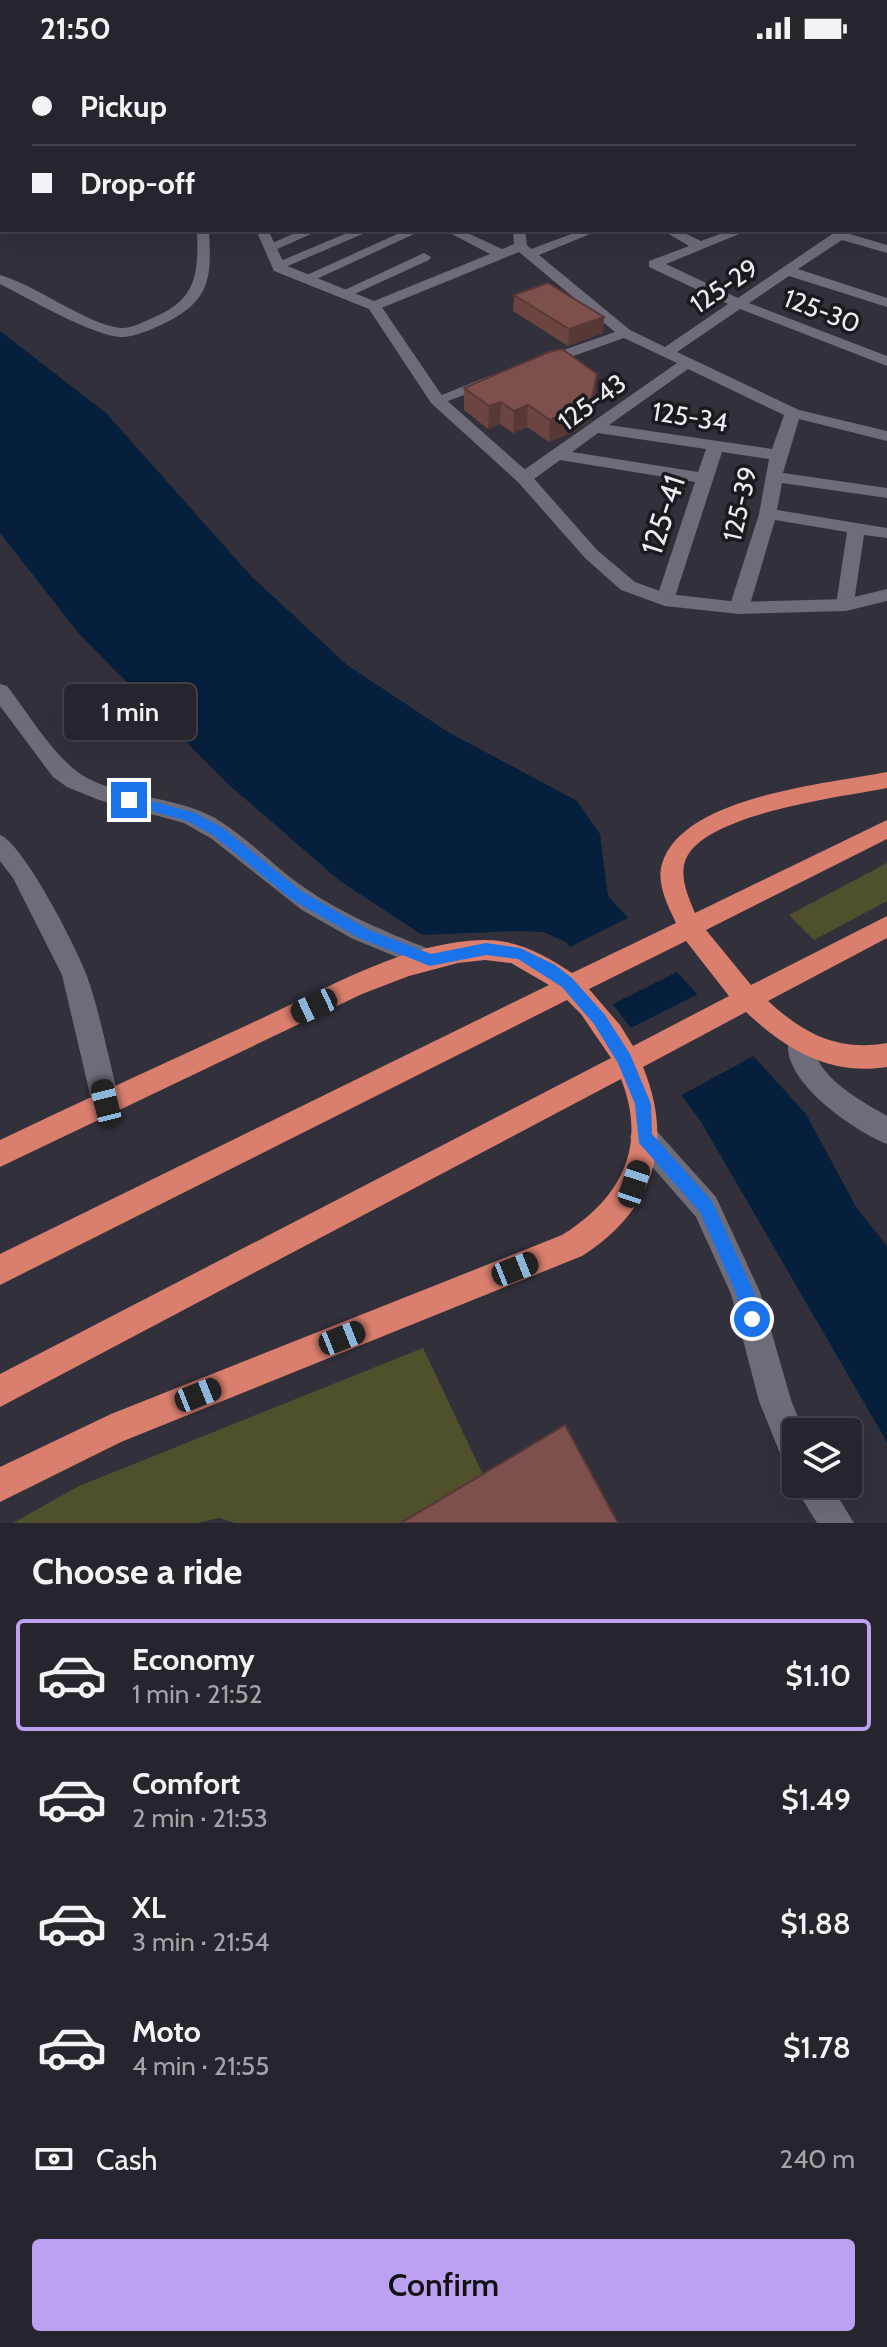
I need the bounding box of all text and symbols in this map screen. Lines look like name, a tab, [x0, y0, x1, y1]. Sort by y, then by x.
text: 21:50	[40, 10, 111, 47]
text: Pickup	[80, 88, 167, 125]
text: Drop-off	[80, 165, 195, 202]
street label: 125-29	[684, 252, 764, 320]
street label: 125-30	[779, 282, 865, 340]
street label: 125-43	[552, 367, 632, 437]
street label: 125-34	[650, 395, 730, 439]
street label: 125-39	[716, 464, 764, 544]
street label: 125-41	[633, 470, 693, 560]
callout: 1 min	[63, 684, 195, 740]
text: 1 min	[101, 696, 159, 728]
route end	[111, 782, 147, 818]
car	[287, 985, 341, 1027]
car	[89, 1077, 123, 1129]
car	[615, 1157, 653, 1211]
car	[488, 1249, 542, 1289]
route start	[734, 1301, 770, 1337]
car	[315, 1318, 369, 1358]
car	[171, 1375, 225, 1415]
map controls	[782, 1418, 862, 1498]
button: layers	[782, 1418, 862, 1498]
text: Choose a ride	[32, 1549, 242, 1593]
icon: car	[36, 1639, 108, 1711]
text: Economy	[132, 1641, 255, 1678]
text: $1.10	[785, 1657, 851, 1694]
text: 1 min · 21:52	[132, 1678, 262, 1710]
icon: car	[36, 1763, 108, 1835]
text: Comfort	[132, 1765, 240, 1802]
text: $1.49	[781, 1781, 851, 1818]
text: 2 min · 21:53	[132, 1802, 268, 1834]
icon: car	[36, 1887, 108, 1959]
text: XL	[132, 1889, 166, 1926]
text: $1.88	[780, 1905, 851, 1942]
text: 3 min · 21:54	[132, 1926, 269, 1958]
icon: car	[36, 2011, 108, 2083]
text: Moto	[132, 2013, 201, 2050]
text: $1.78	[783, 2029, 851, 2066]
text: 4 min · 21:55	[132, 2050, 269, 2082]
icon: cash	[32, 2137, 76, 2181]
text: Cash	[96, 2141, 158, 2178]
text: 240 m	[780, 2143, 855, 2175]
button: Confirm	[32, 2239, 855, 2331]

